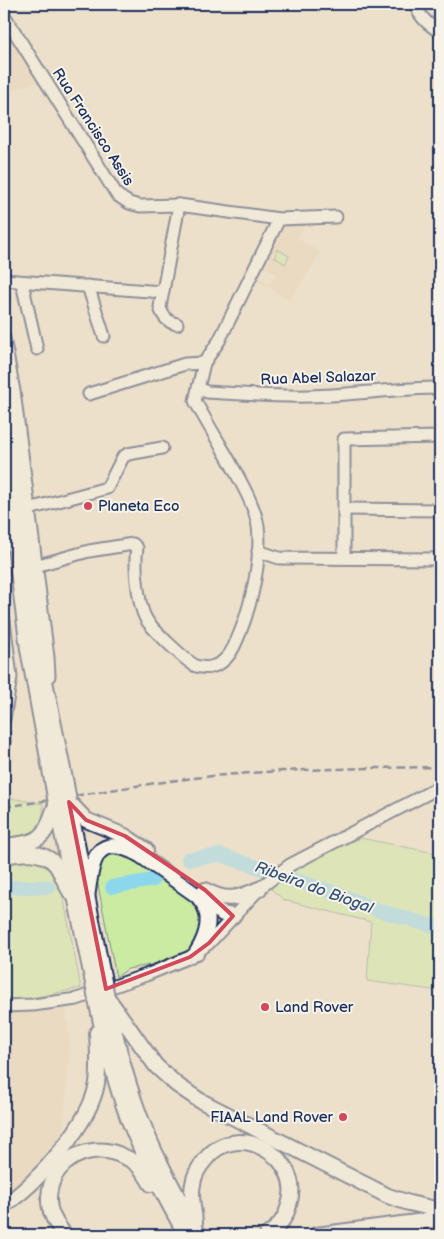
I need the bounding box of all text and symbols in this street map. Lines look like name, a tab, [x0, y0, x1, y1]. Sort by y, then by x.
street label: Rua Francisco Assis	[48, 65, 138, 190]
street label: Rua Abel Salazar	[260, 366, 377, 390]
place label: Planeta Eco	[98, 497, 180, 516]
marker: Planeta Eco	[82, 500, 94, 512]
water label: Ribeira do Biogal	[252, 858, 377, 919]
place label: Land Rover	[275, 998, 354, 1017]
marker: Land Rover	[259, 1001, 271, 1013]
place label: FIAAL Land Rover	[210, 1108, 334, 1127]
marker: FIAAL Land Rover	[337, 1111, 349, 1123]

